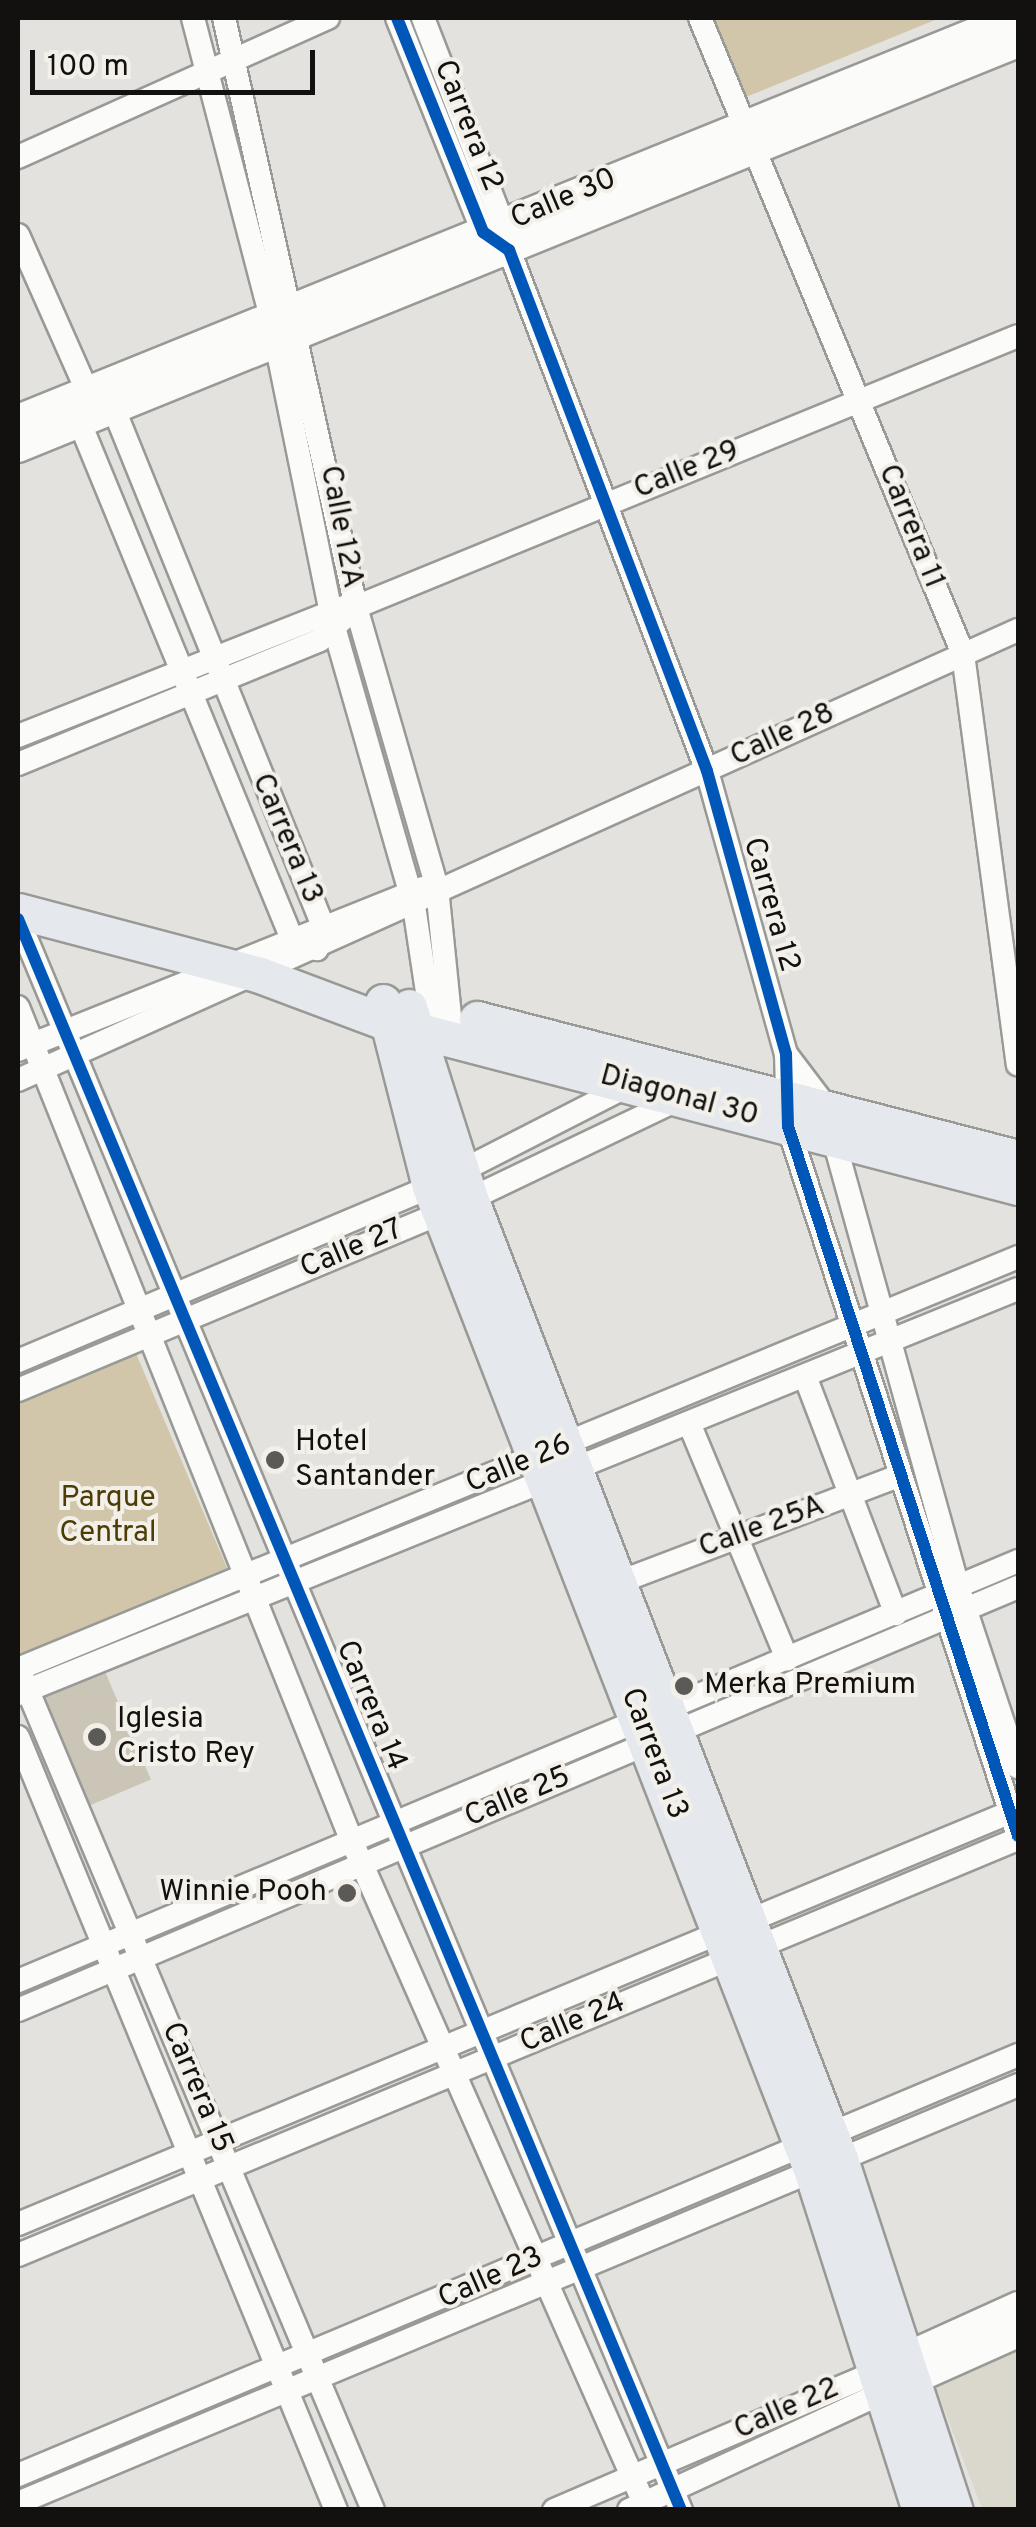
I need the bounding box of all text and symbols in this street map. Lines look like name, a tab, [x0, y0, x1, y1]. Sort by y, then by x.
scale bar	[35, 30, 320, 92]
text: 100 m	[47, 49, 129, 86]
street label: Carrera 12	[424, 55, 510, 197]
street label: Calle 30	[506, 162, 622, 238]
street label: Calle 29	[629, 434, 745, 508]
street label: Carrera 11	[869, 460, 951, 594]
street label: Calle 12A	[310, 463, 370, 591]
street label: Calle 28	[725, 696, 841, 776]
street label: Carrera 13	[243, 769, 329, 909]
street label: Carrera 12	[734, 834, 806, 976]
street label: Diagonal 30	[596, 1059, 762, 1135]
street label: Calle 27	[295, 1212, 409, 1288]
place label: Hotel Santander	[295, 1425, 435, 1496]
street label: Calle 26	[461, 1428, 577, 1502]
marker: Hotel Santander	[264, 1449, 286, 1471]
park label: Parque Central	[59, 1481, 157, 1552]
street label: Calle 25A	[694, 1489, 830, 1567]
street label: Carrera 14	[327, 1636, 413, 1776]
place label: Merka Premium	[704, 1668, 916, 1704]
marker: Merka Premium	[673, 1675, 695, 1697]
street label: Carrera 13	[612, 1683, 694, 1825]
place label: Iglesia Cristo Rey	[117, 1702, 255, 1772]
marker: Iglesia Cristo Rey	[86, 1726, 108, 1748]
street label: Calle 25	[460, 1760, 576, 1836]
place label: Winnie Pooh	[159, 1875, 327, 1911]
marker: Winnie Pooh	[336, 1882, 358, 1904]
street label: Calle 24	[515, 1986, 631, 2062]
street label: Carrera 15	[152, 2017, 240, 2159]
street label: Calle 23	[433, 2240, 549, 2318]
street label: Calle 22	[729, 2371, 845, 2449]

